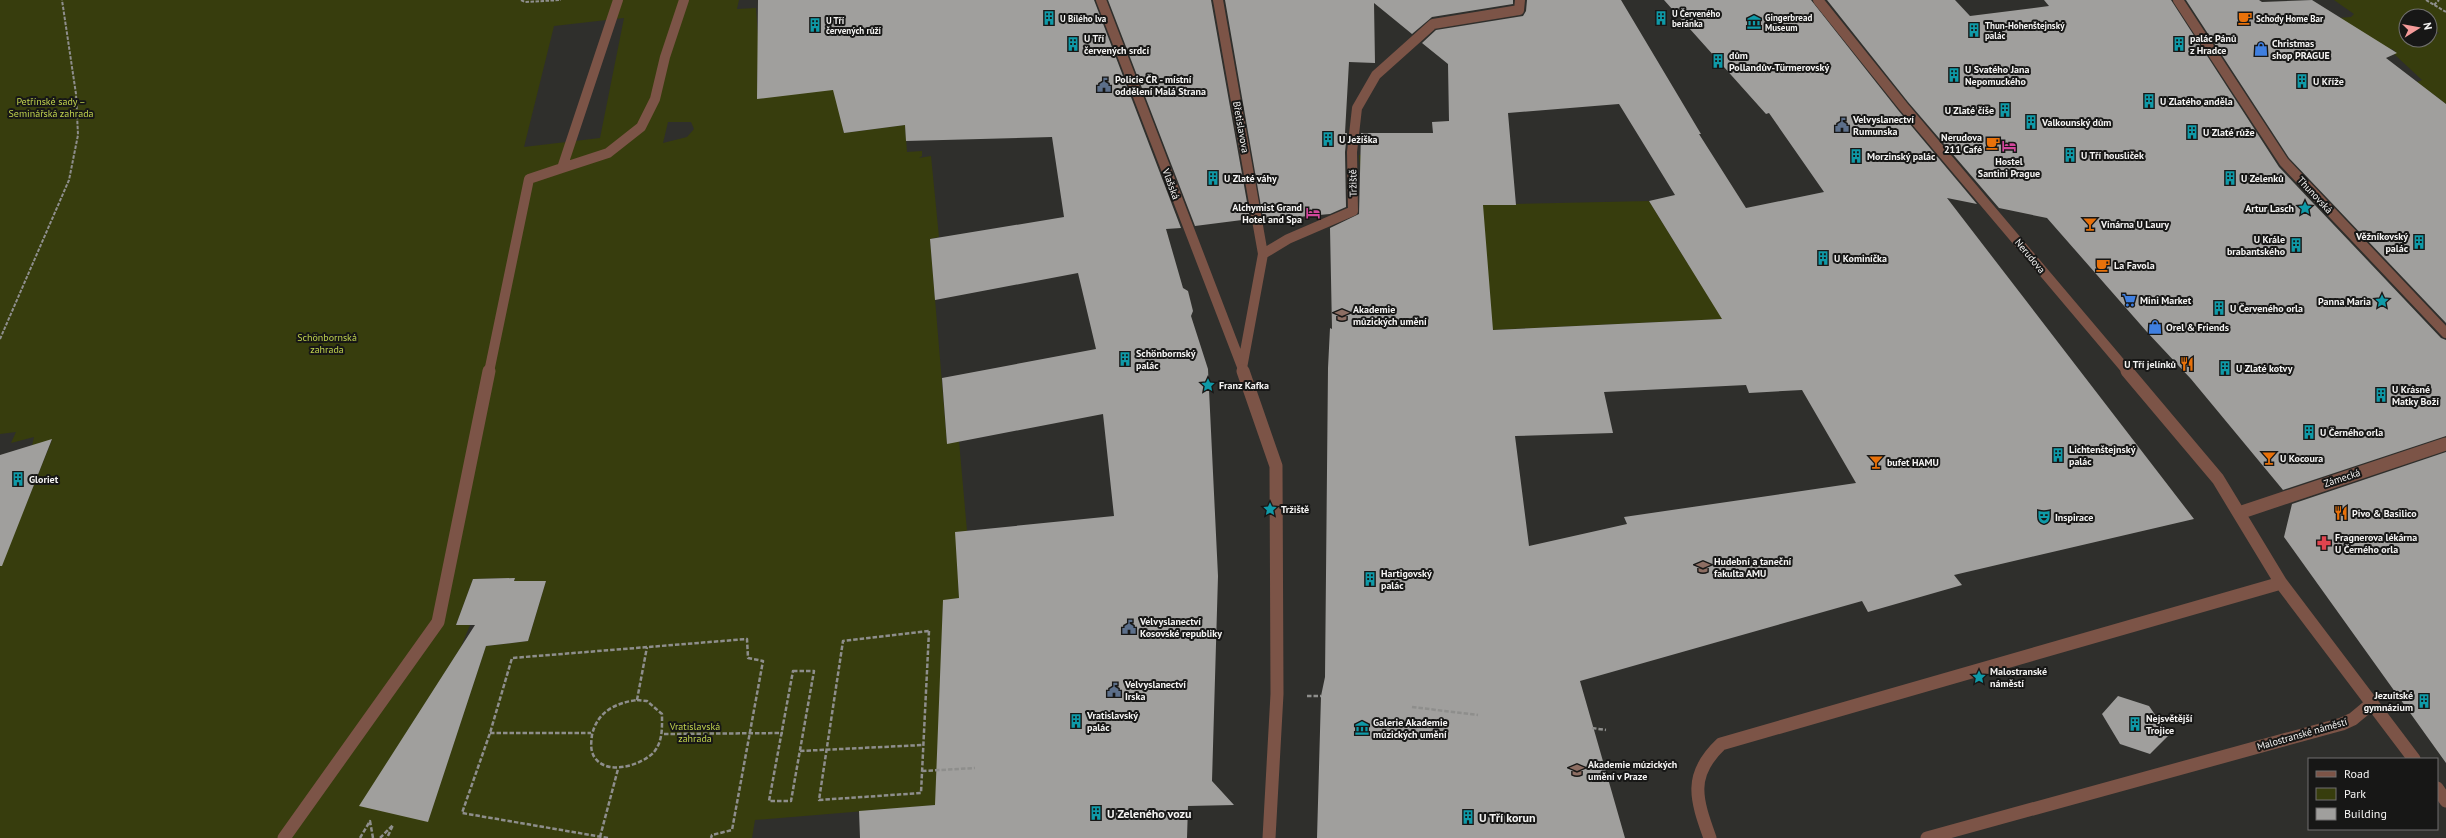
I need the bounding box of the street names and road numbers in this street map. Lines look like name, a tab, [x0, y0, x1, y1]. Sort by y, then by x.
street label: Břetislavova	[1230, 100, 1252, 154]
street label: Vlašská	[1159, 166, 1183, 201]
street label: Tržiště	[1346, 169, 1360, 197]
street label: Thunovská	[2295, 174, 2335, 216]
street label: Nerudova	[2012, 236, 2048, 276]
street label: Zámecká	[2322, 466, 2362, 490]
street label: Malostranské náměstí	[2255, 715, 2349, 753]

